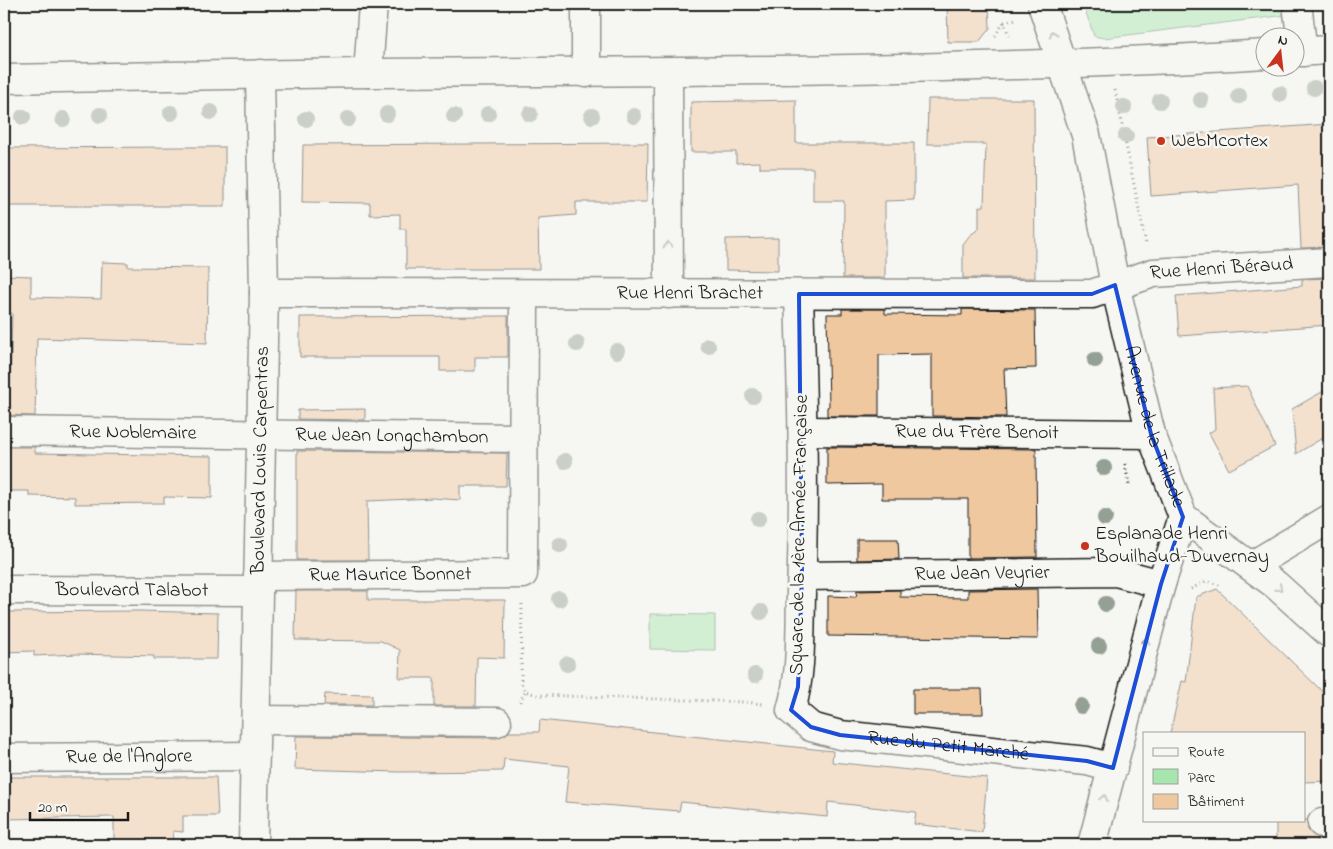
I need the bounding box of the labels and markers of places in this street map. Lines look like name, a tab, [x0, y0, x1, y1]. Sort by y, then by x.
place label: WebMcortex	[1171, 127, 1268, 156]
marker: WebMcortex	[1155, 135, 1167, 147]
place label: Esplanade Henri Bouilhaud-Duvernay	[1094, 520, 1269, 572]
marker: Esplanade Henri Bouilhaud-Duvernay	[1079, 540, 1091, 552]

